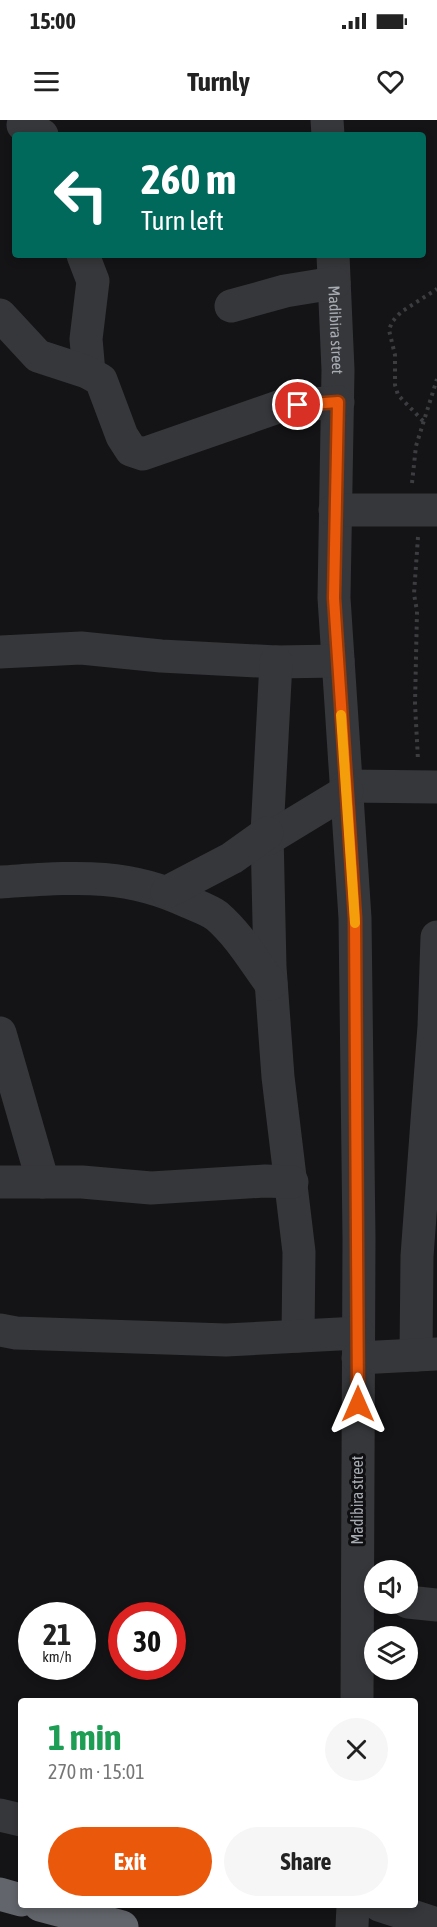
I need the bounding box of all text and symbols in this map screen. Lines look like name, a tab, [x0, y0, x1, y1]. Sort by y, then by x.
text: 15:00	[30, 8, 76, 34]
icon: menu	[30, 65, 63, 98]
icon: heart	[374, 65, 407, 98]
text: Turnly	[187, 66, 250, 97]
text: 260 m	[141, 155, 236, 203]
icon: left	[42, 156, 120, 234]
text: Turn left	[141, 205, 224, 236]
street label: Madibira street	[325, 285, 347, 375]
pin	[272, 379, 323, 430]
icon: arrive	[281, 388, 314, 421]
position arrow	[326, 1372, 390, 1436]
street label: Madibira street	[348, 1455, 366, 1544]
map controls	[364, 1560, 418, 1680]
button: sound	[364, 1560, 418, 1614]
speed limit sign: 30	[108, 1602, 186, 1680]
text: 21	[43, 1617, 71, 1651]
button: layers	[364, 1626, 418, 1680]
text: km/h	[42, 1648, 72, 1665]
text: 1 min	[48, 1716, 122, 1758]
button: close	[325, 1718, 388, 1781]
text: 270 m · 15:01	[48, 1760, 145, 1783]
button: Exit	[48, 1827, 212, 1896]
button: Share	[224, 1827, 388, 1896]

